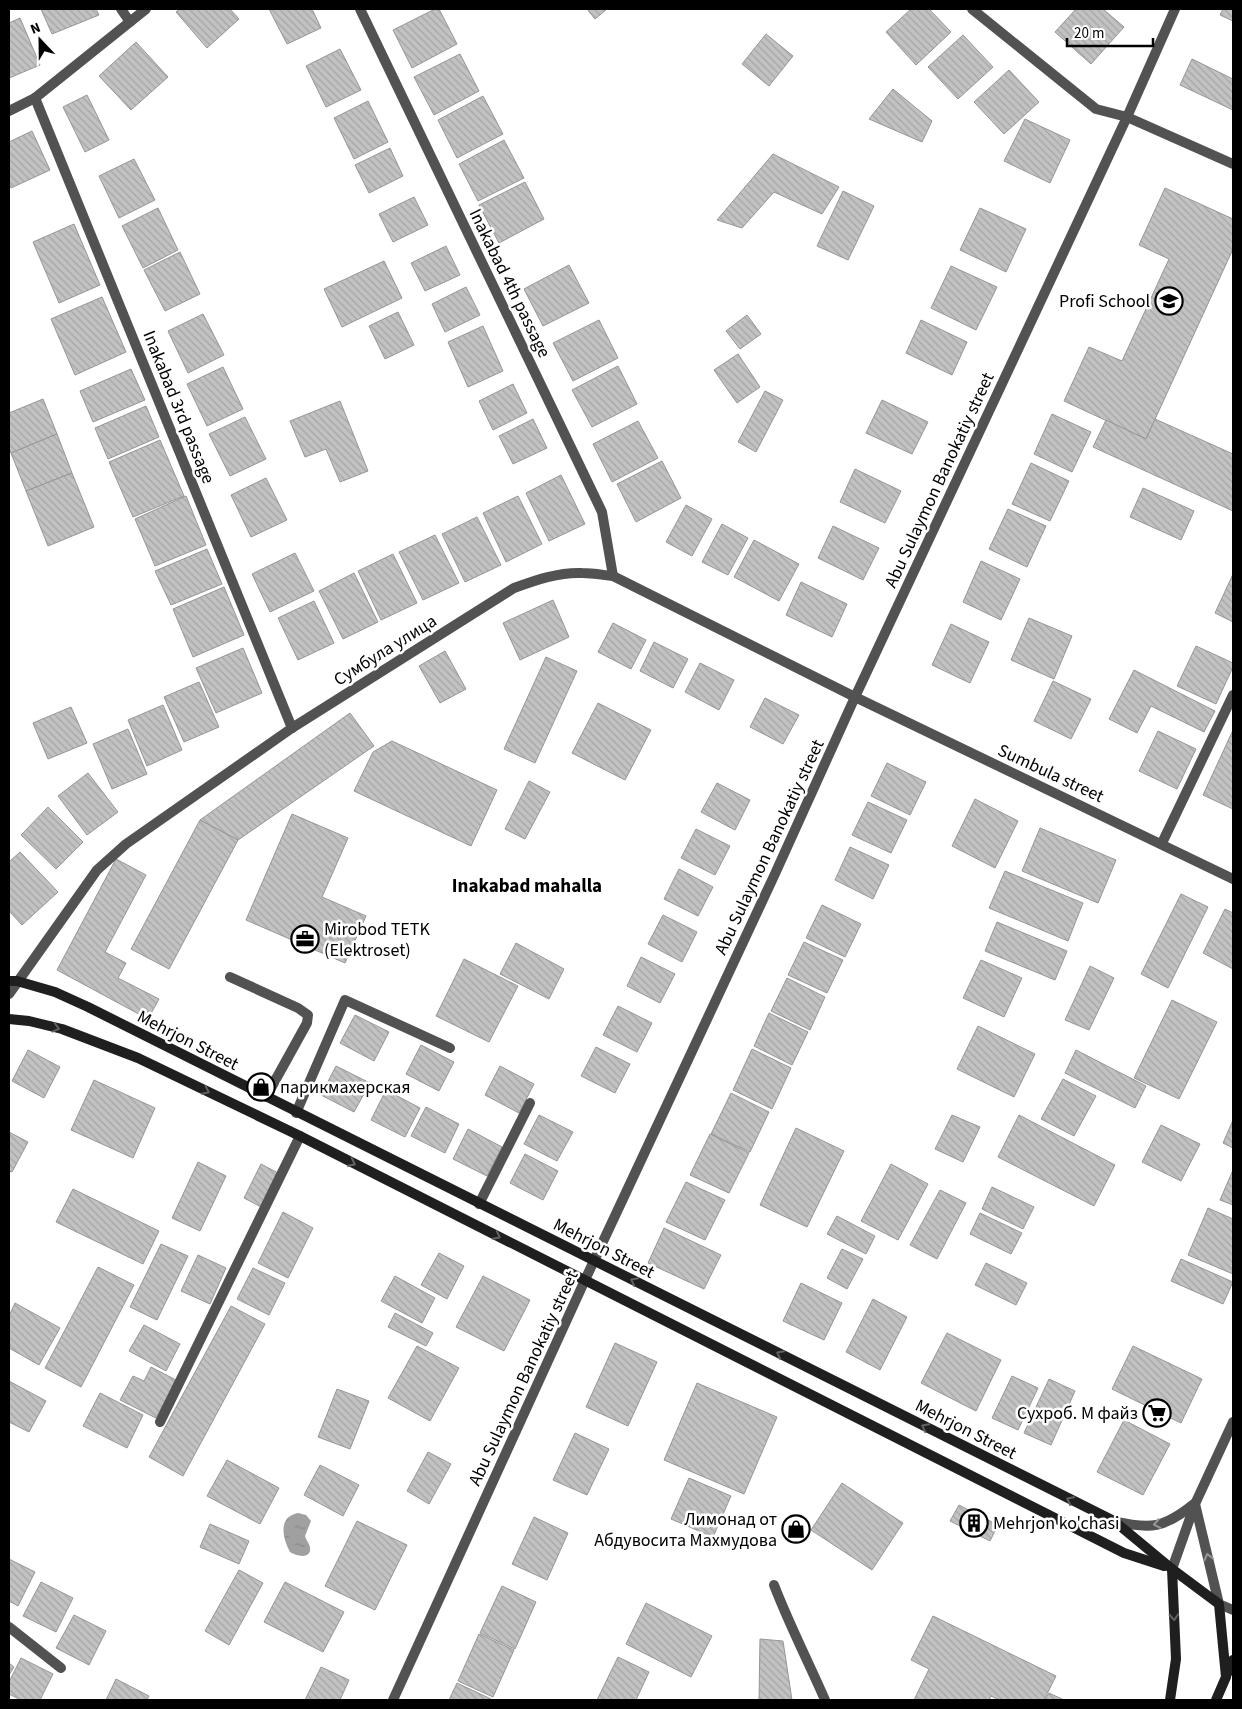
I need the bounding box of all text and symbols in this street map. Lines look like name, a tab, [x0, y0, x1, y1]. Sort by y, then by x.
north arrow	[15, 15, 65, 65]
scale bar	[1067, 15, 1153, 47]
text: N	[27, 18, 44, 40]
text: 20 m	[1074, 23, 1104, 44]
street label: Inakabad 4th passage	[463, 205, 557, 362]
school or university icon: Profi School	[1154, 286, 1184, 316]
place label: Profi School	[1059, 289, 1150, 314]
street label: Inakabad 3rd passage	[136, 327, 221, 488]
street label: Abu Sulaymon Banokatiy street	[878, 368, 1000, 592]
street label: Сумбула улица	[329, 609, 442, 692]
street label: Abu Sulaymon Banokatiy street	[708, 735, 830, 959]
street label: Sumbula street	[994, 738, 1108, 809]
district label: Inakabad mahalla	[452, 873, 602, 900]
place label: Mirobod TETK (Elektroset)	[324, 917, 430, 963]
office icon: Mirobod TETK (Elektroset)	[290, 924, 320, 954]
street label: Mehrjon Street	[133, 1004, 243, 1077]
one-way arrow	[52, 1022, 61, 1033]
shop icon: парикмахерская	[246, 1072, 276, 1102]
place label: парикмахерская	[280, 1075, 410, 1100]
one-way arrow	[201, 1085, 210, 1095]
one-way arrow	[347, 1156, 356, 1167]
street label: Mehrjon Street	[549, 1212, 659, 1285]
one-way arrow	[492, 1230, 501, 1240]
street label: Abu Sulaymon Banokatiy street	[462, 1266, 584, 1490]
one-way arrow	[631, 1277, 640, 1287]
one-way arrow	[776, 1350, 785, 1360]
street label: Mehrjon Street	[911, 1393, 1021, 1466]
supermarket icon: Сухроб. М файз	[1142, 1398, 1172, 1428]
place label: Сухроб. М файз	[1017, 1401, 1138, 1426]
one-way arrow	[921, 1423, 930, 1433]
one-way arrow	[1067, 1496, 1076, 1506]
place label: Лимонад от Абдувосита Махмудова	[594, 1507, 777, 1553]
building icon: Mehrjon ko'chasi	[959, 1508, 989, 1538]
place label: Mehrjon ko'chasi	[993, 1511, 1120, 1536]
shop icon: Лимонад от Абдувосита Махмудова	[781, 1514, 811, 1544]
one-way arrow	[1153, 1519, 1161, 1529]
one-way arrow	[1203, 1552, 1214, 1561]
one-way arrow	[1169, 1614, 1179, 1622]

